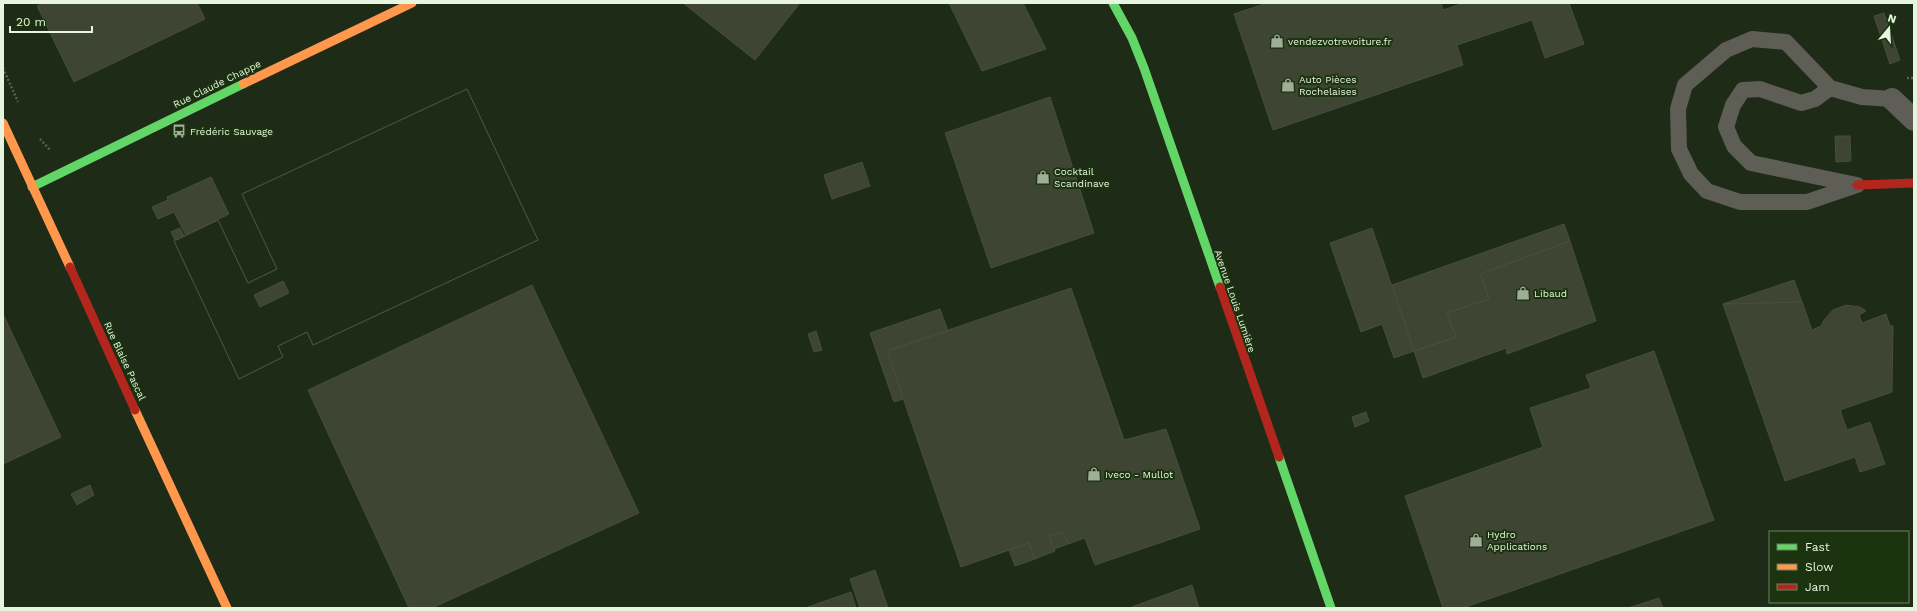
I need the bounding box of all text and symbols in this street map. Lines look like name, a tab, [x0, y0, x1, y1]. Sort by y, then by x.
scale bar	[10, 8, 92, 34]
north arrow	[1869, 8, 1909, 48]
text: N	[1886, 12, 1898, 26]
text: 20 m	[16, 15, 46, 29]
shop icon: vendezvotrevoiture.fr	[1269, 33, 1285, 49]
place label: vendezvotrevoiture.fr	[1288, 36, 1392, 47]
street label: Rue Claude Chappe	[171, 58, 263, 110]
place label: Auto Pièces Rochelaises	[1299, 74, 1357, 97]
shop icon: Auto Pièces Rochelaises	[1280, 77, 1296, 93]
bus stop icon: Frédéric Sauvage	[171, 123, 187, 139]
place label: Frédéric Sauvage	[190, 126, 273, 137]
place label: Cocktail Scandinave	[1054, 166, 1110, 189]
shop icon: Cocktail Scandinave	[1035, 169, 1051, 185]
street label: Avenue Louis Lumière	[1212, 248, 1258, 354]
shop icon: Libaud	[1515, 285, 1531, 301]
place label: Libaud	[1534, 288, 1567, 299]
street label: Rue Blaise Pascal	[102, 320, 148, 402]
shop icon: Iveco - Mullot	[1086, 466, 1102, 482]
place label: Iveco - Mullot	[1105, 469, 1174, 480]
place label: Hydro Applications	[1487, 529, 1547, 552]
legend	[1769, 531, 1909, 603]
shop icon: Hydro Applications	[1468, 532, 1484, 548]
text: Fast	[1805, 540, 1830, 554]
text: Slow	[1805, 560, 1833, 574]
text: Jam	[1805, 580, 1830, 594]

